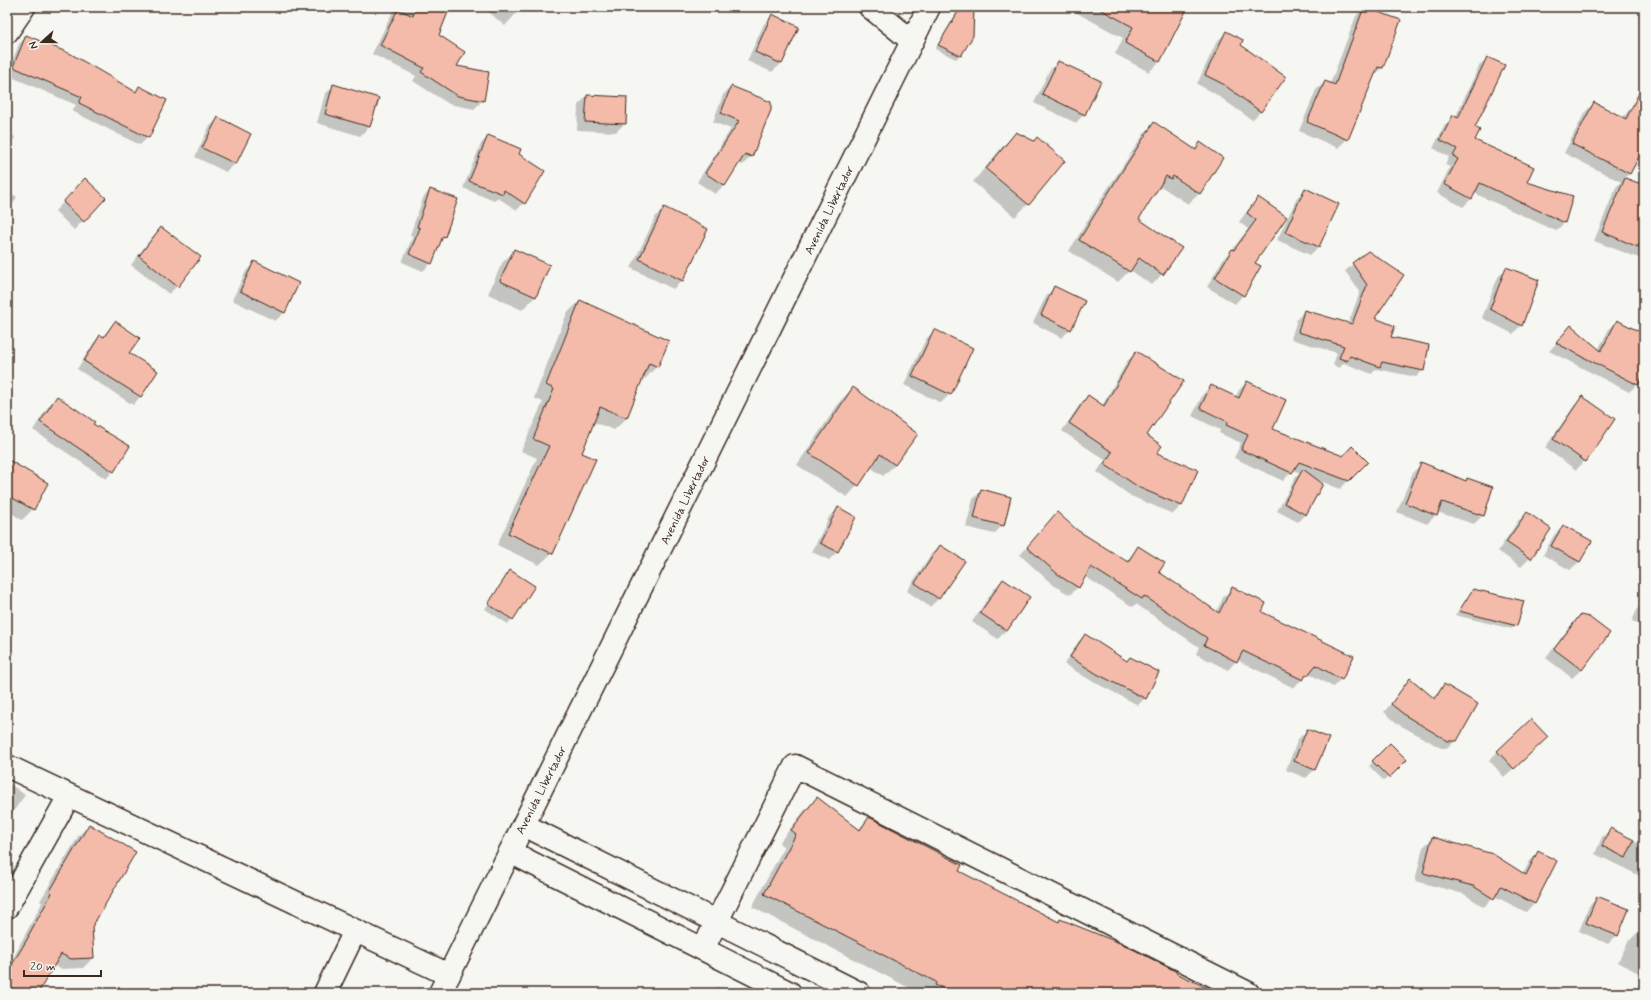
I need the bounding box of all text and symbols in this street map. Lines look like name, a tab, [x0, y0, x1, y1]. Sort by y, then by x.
north arrow	[22, 22, 62, 62]
text: N	[26, 39, 41, 51]
street label: Avenida Libertador	[801, 163, 858, 258]
street label: Avenida Libertador	[657, 453, 714, 548]
street label: Avenida Libertador	[513, 744, 571, 837]
scale bar	[24, 952, 101, 978]
text: 20 m	[30, 959, 56, 975]

